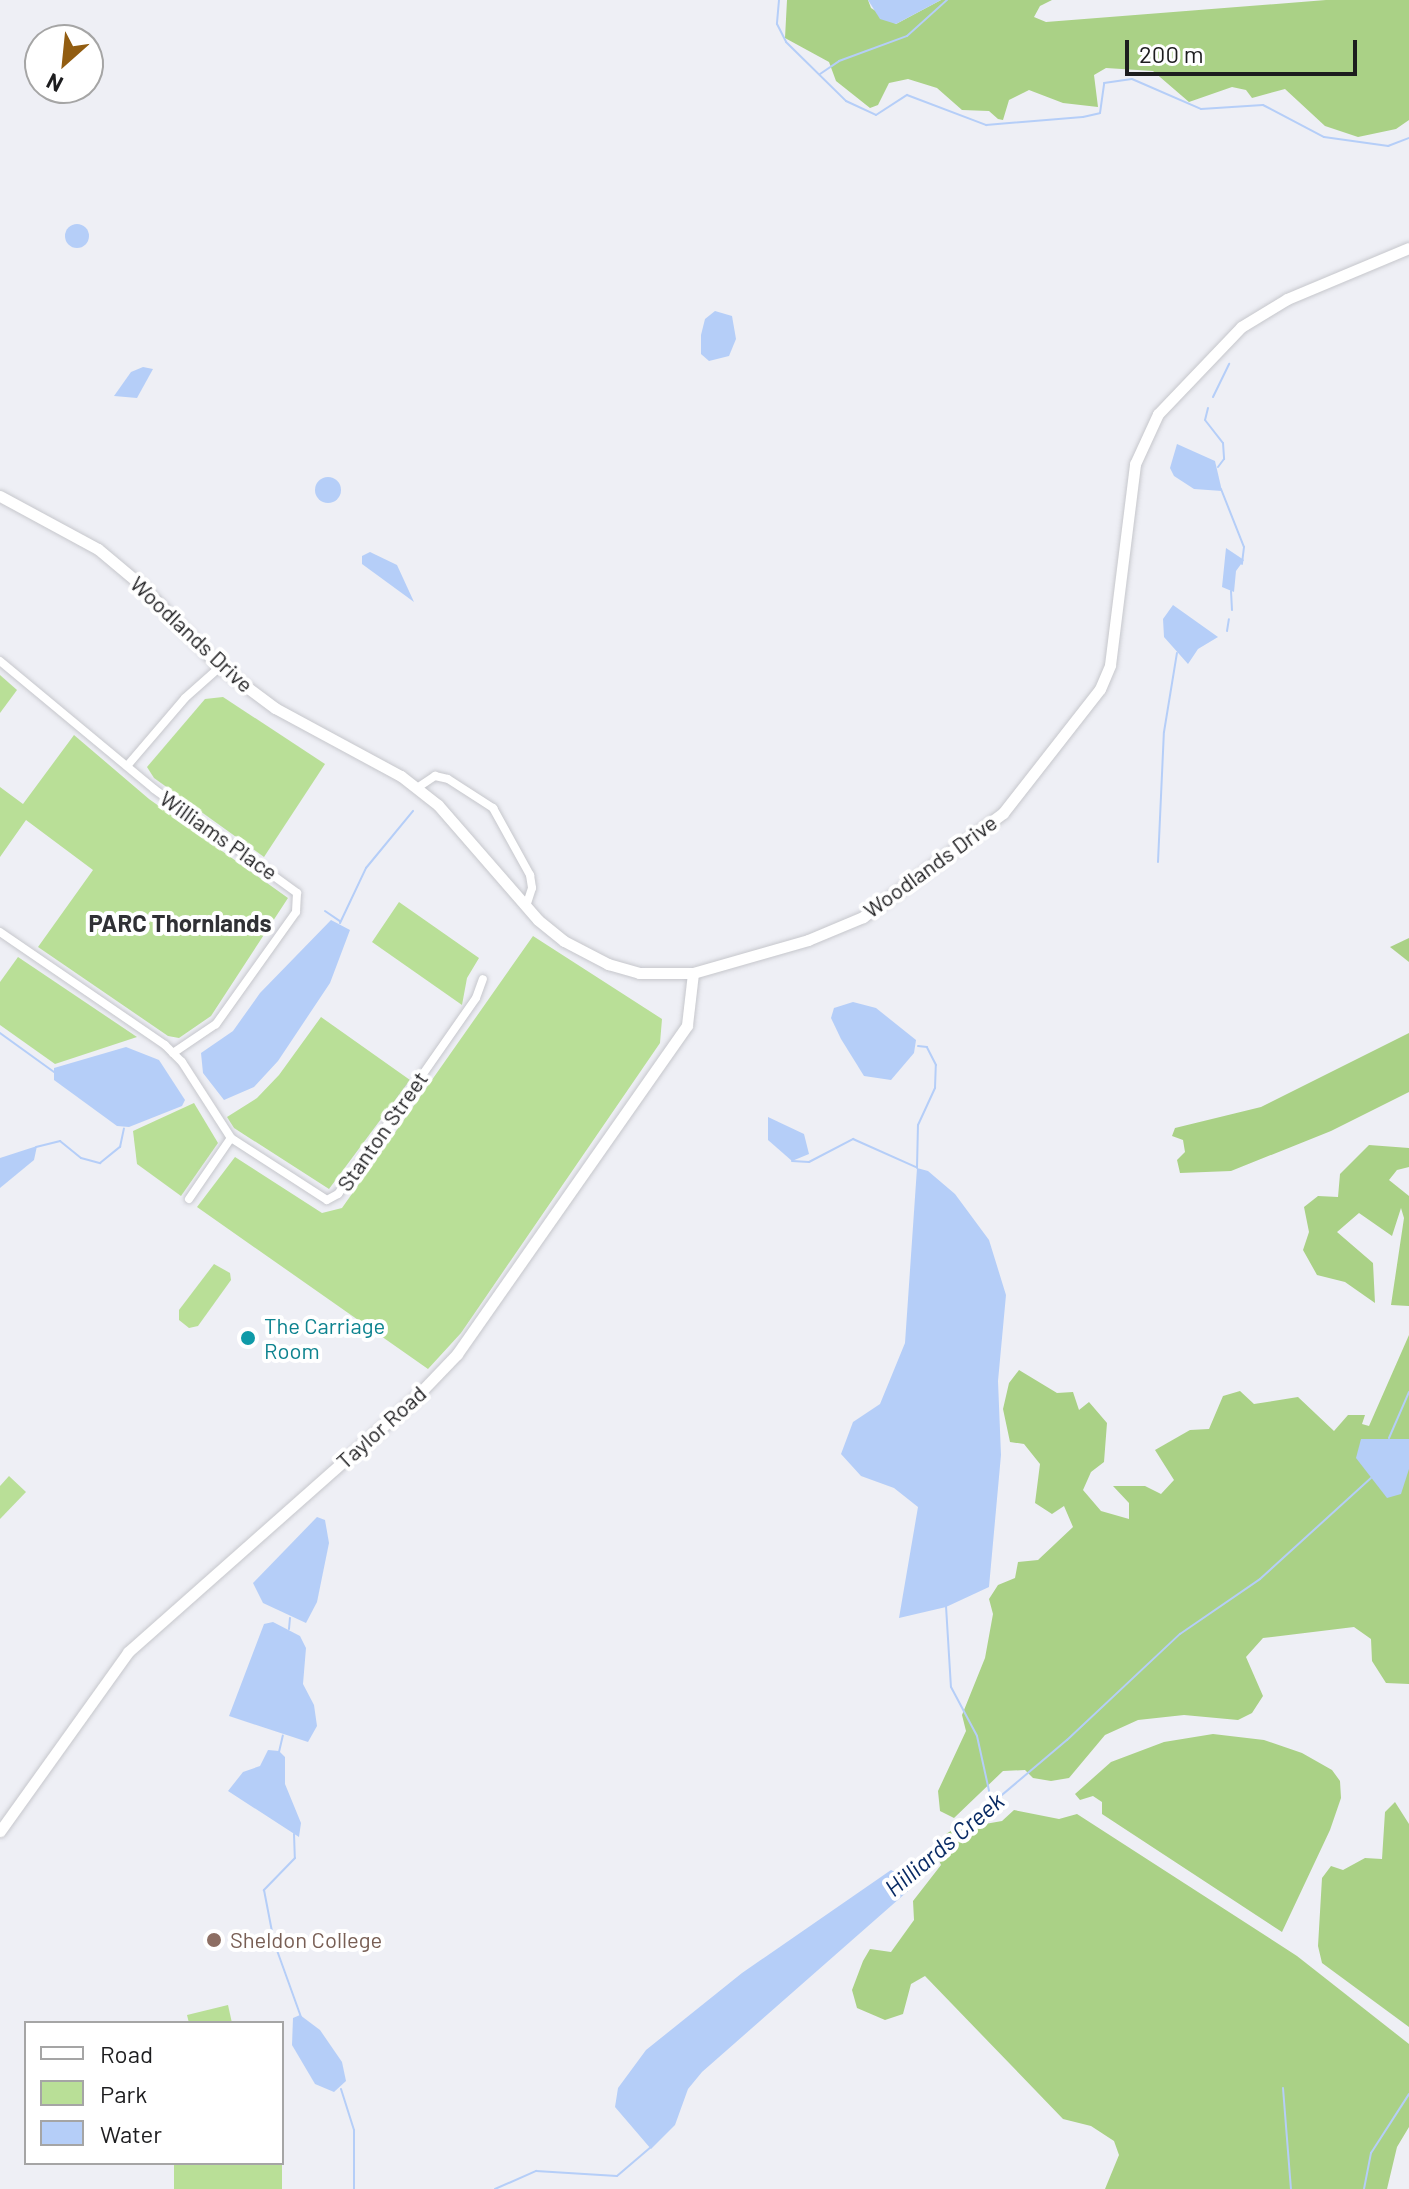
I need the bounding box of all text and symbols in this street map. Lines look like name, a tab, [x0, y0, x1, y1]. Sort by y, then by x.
north arrow	[24, 24, 104, 104]
scale bar	[1129, 24, 1361, 74]
text: 200 m	[1139, 39, 1204, 68]
text: N	[42, 69, 66, 99]
street label: Woodlands Drive	[125, 570, 259, 698]
street label: Williams Place	[155, 785, 283, 885]
street label: Woodlands Drive	[858, 809, 1002, 923]
district label: PARC Thornlands	[88, 909, 272, 937]
street label: Stanton Street	[331, 1066, 433, 1196]
place label: The Carriage Room	[264, 1312, 385, 1364]
marker: The Carriage Room	[239, 1329, 257, 1347]
street label: Taylor Road	[331, 1380, 431, 1474]
water label: Hilliards Creek	[879, 1786, 1009, 1902]
place label: Sheldon College	[230, 1927, 382, 1953]
marker: Sheldon College	[205, 1931, 223, 1949]
legend	[24, 2021, 284, 2165]
text: Road	[100, 2039, 153, 2068]
text: Park	[100, 2079, 147, 2108]
text: Water	[100, 2119, 162, 2148]

